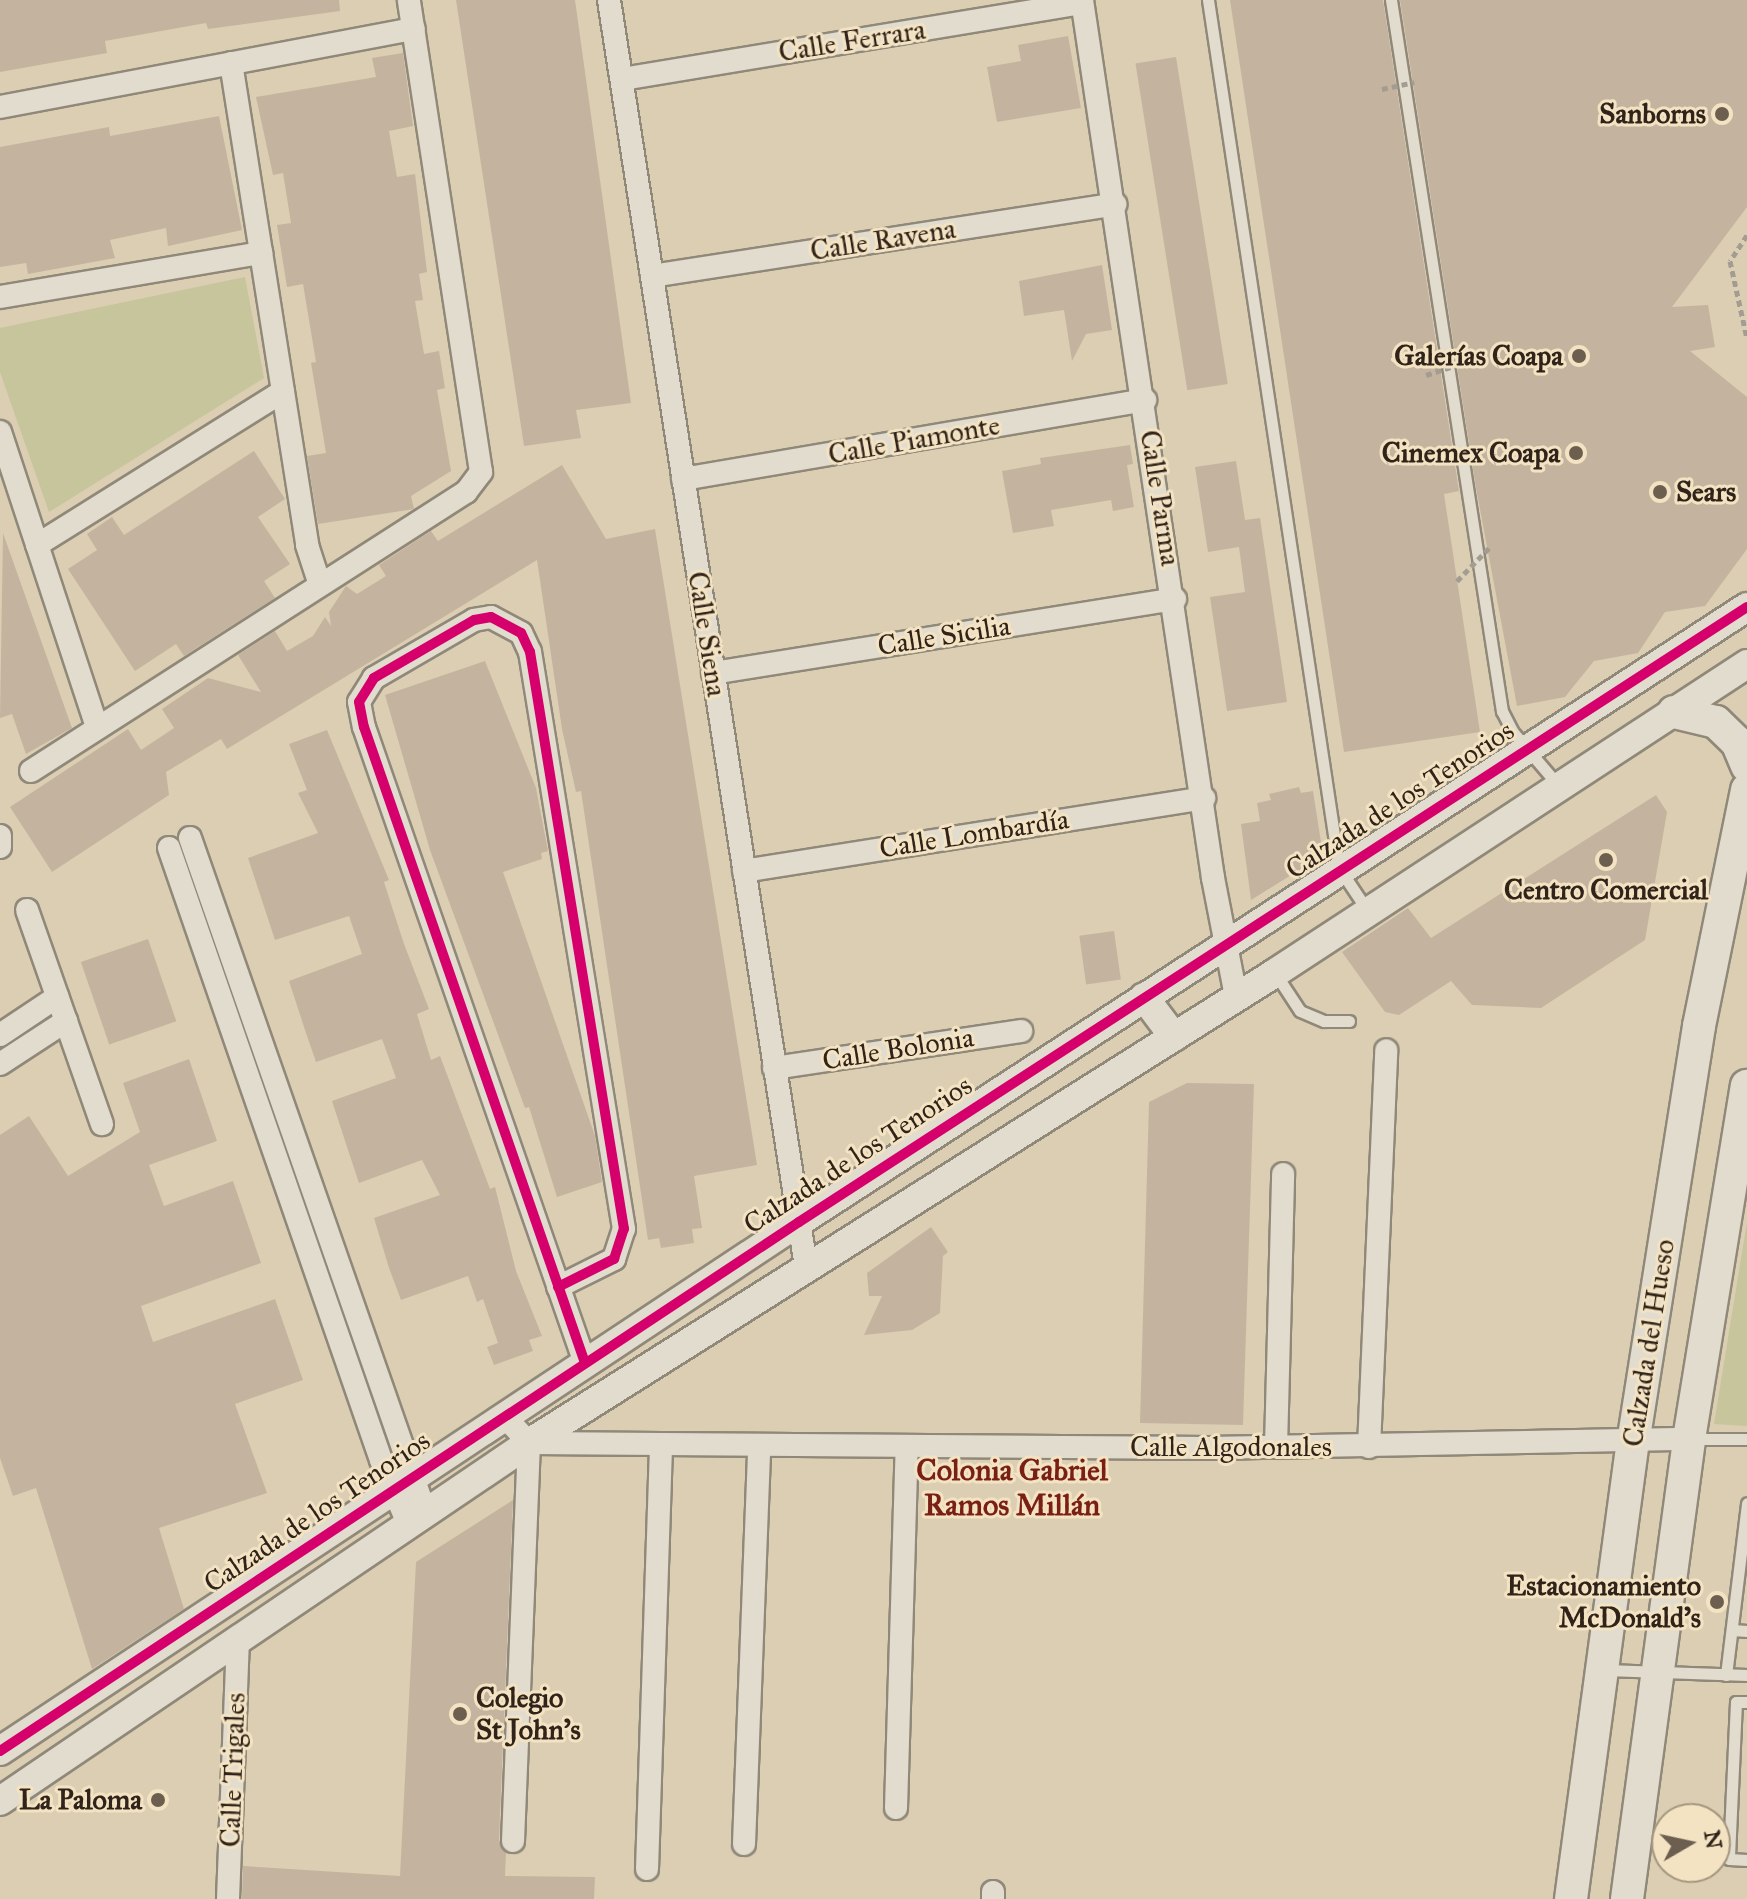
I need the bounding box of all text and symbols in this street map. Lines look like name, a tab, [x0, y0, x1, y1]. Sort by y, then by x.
street label: Calle Ferrara	[776, 13, 928, 69]
place label: Sanborns	[1599, 97, 1706, 131]
marker: Sanborns	[1713, 105, 1731, 123]
street label: Calle Ravena	[808, 212, 958, 268]
place label: Galerías Coapa	[1394, 339, 1563, 373]
marker: Galerías Coapa	[1570, 347, 1588, 365]
street label: Calle Piamonte	[826, 408, 1002, 472]
street label: Calle Parma	[1133, 428, 1187, 568]
place label: Cinemex Coapa	[1382, 436, 1560, 470]
marker: Cinemex Coapa	[1567, 444, 1585, 462]
place label: Sears	[1676, 475, 1736, 509]
marker: Sears	[1651, 483, 1669, 501]
street label: Calle Siena	[681, 569, 733, 699]
street label: Calle Sicilia	[875, 609, 1013, 663]
street label: Calzada de los Tenorios	[1280, 714, 1520, 886]
street label: Calle Lombardía	[877, 802, 1071, 866]
marker: Centro Comercial	[1597, 851, 1615, 869]
place label: Centro Comercial	[1504, 873, 1708, 907]
street label: Calle Bolonia	[820, 1020, 976, 1078]
street label: Calzada de los Tenorios	[738, 1069, 978, 1241]
street label: Calzada del Hueso	[1616, 1237, 1682, 1449]
street label: Calzada de los Tenorios	[198, 1424, 436, 1600]
street label: Calle Algodonales	[1130, 1430, 1332, 1464]
district label: Colonia Gabriel Ramos Millán	[916, 1452, 1108, 1522]
place label: Estacionamiento McDonald's	[1506, 1569, 1701, 1635]
marker: Estacionamiento McDonald's	[1708, 1593, 1726, 1611]
place label: Colegio St John’s	[476, 1681, 581, 1747]
street label: Calle Trigales	[214, 1692, 252, 1848]
marker: Colegio St John’s	[451, 1705, 469, 1723]
place label: La Paloma	[19, 1783, 142, 1817]
marker: La Paloma	[149, 1791, 167, 1809]
north arrow	[1651, 1803, 1731, 1883]
text: N	[1698, 1828, 1728, 1851]

